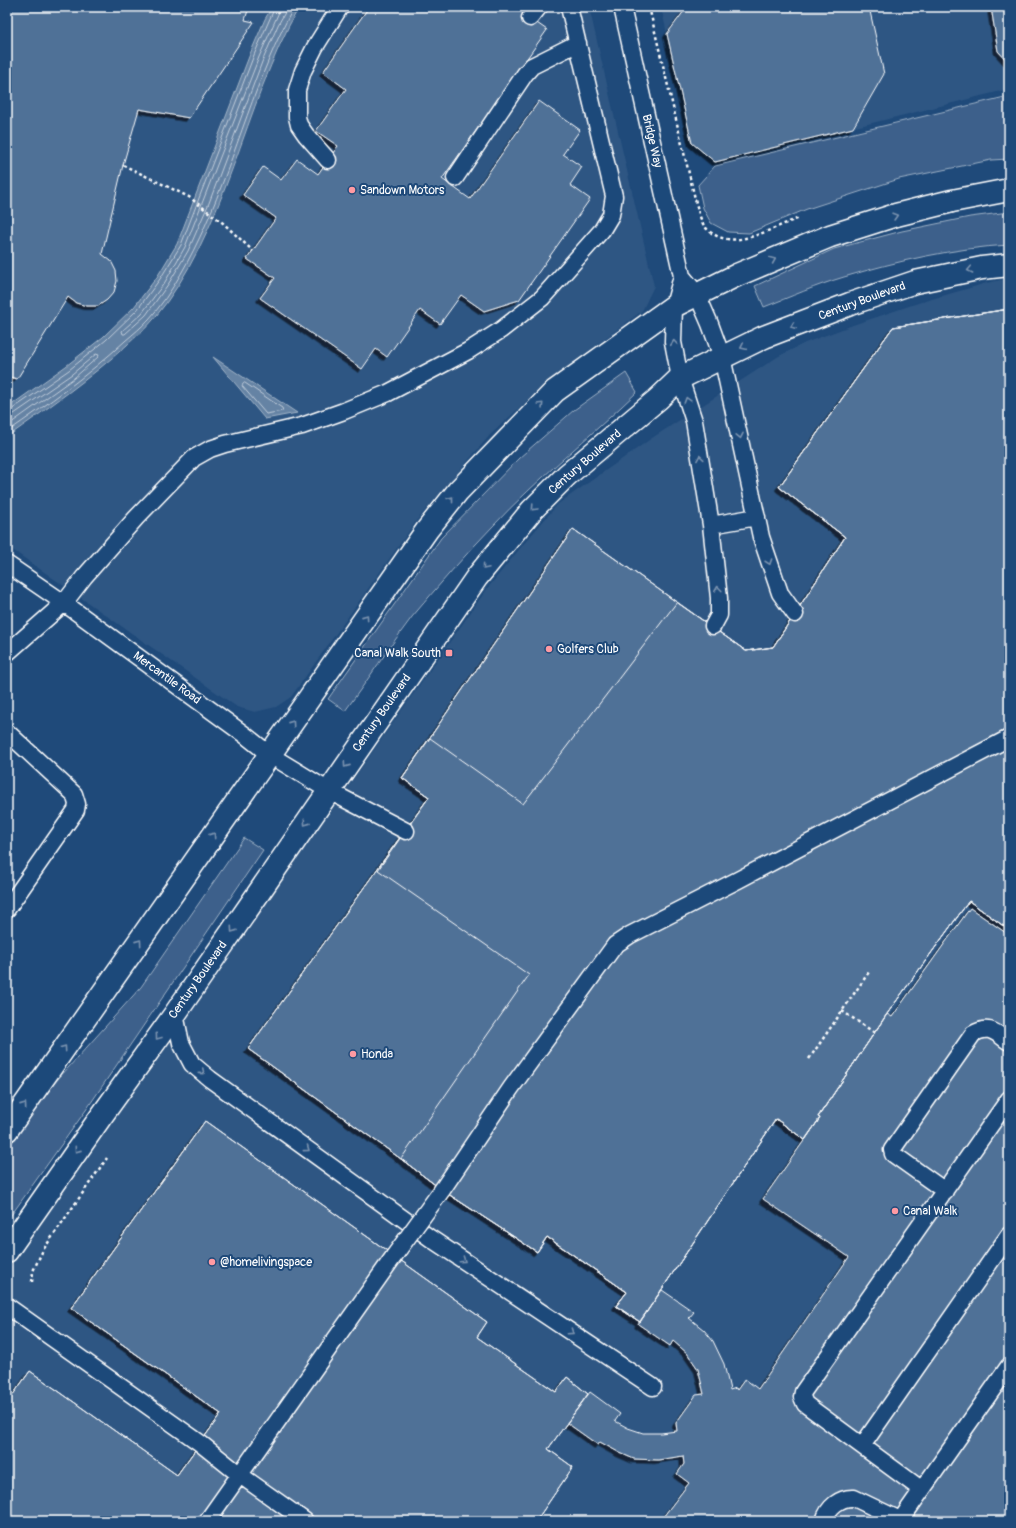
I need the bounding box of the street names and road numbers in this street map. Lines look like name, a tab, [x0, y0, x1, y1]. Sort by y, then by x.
street label: Bridge Way	[639, 113, 665, 169]
street label: Century Boulevard	[816, 278, 908, 324]
street label: Century Boulevard	[546, 426, 625, 498]
street label: Mercantile Road	[130, 648, 204, 708]
street label: Century Boulevard	[350, 671, 414, 755]
street label: Century Boulevard	[166, 938, 230, 1022]

